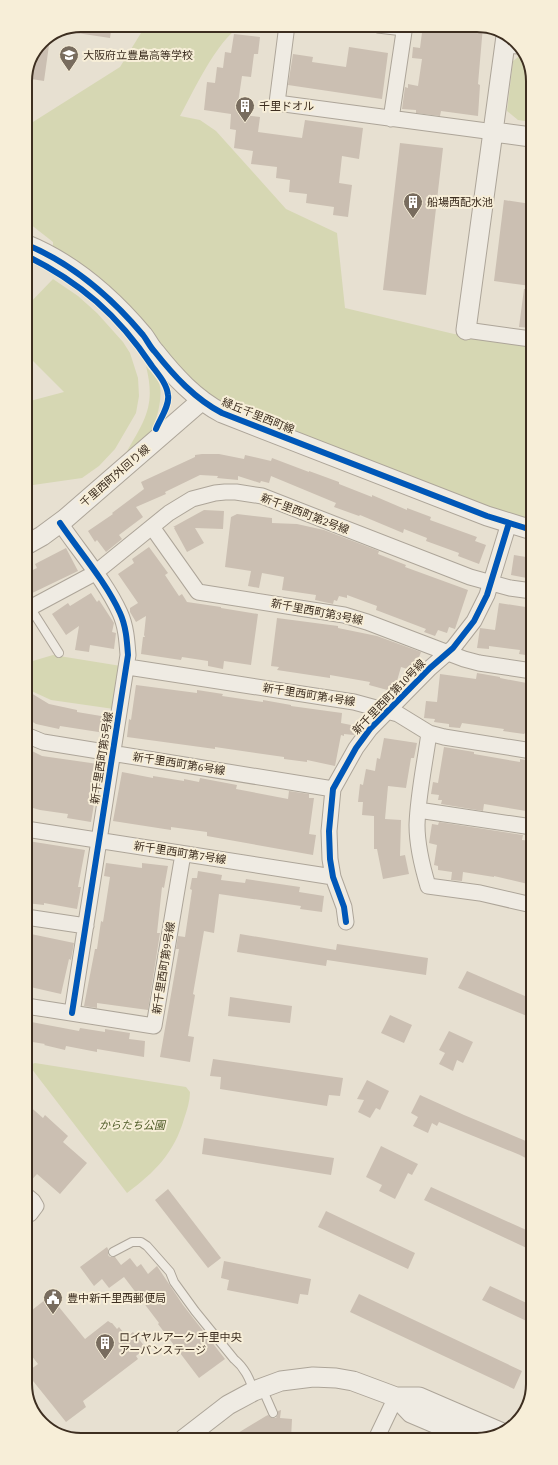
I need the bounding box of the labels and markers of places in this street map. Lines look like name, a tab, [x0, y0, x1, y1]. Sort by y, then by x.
school or university icon: 大阪府立豊島高等学校	[58, 44, 80, 72]
place label: 大阪府立豊島高等学校	[83, 48, 193, 63]
building icon: 千里ドオル	[234, 95, 256, 123]
place label: 千里ドオル	[259, 99, 314, 114]
building icon: 船場西配水池	[402, 191, 424, 219]
place label: 船場西配水池	[427, 195, 493, 210]
public building icon: 豊中新千里西郵便局	[42, 1287, 64, 1315]
place label: 豊中新千里西郵便局	[67, 1291, 166, 1306]
place label: ロイヤルアーク 千里中央 アーバンステージ	[119, 1330, 243, 1358]
building icon: ロイヤルアーク 千里中央 アーバンステージ	[94, 1332, 116, 1360]

